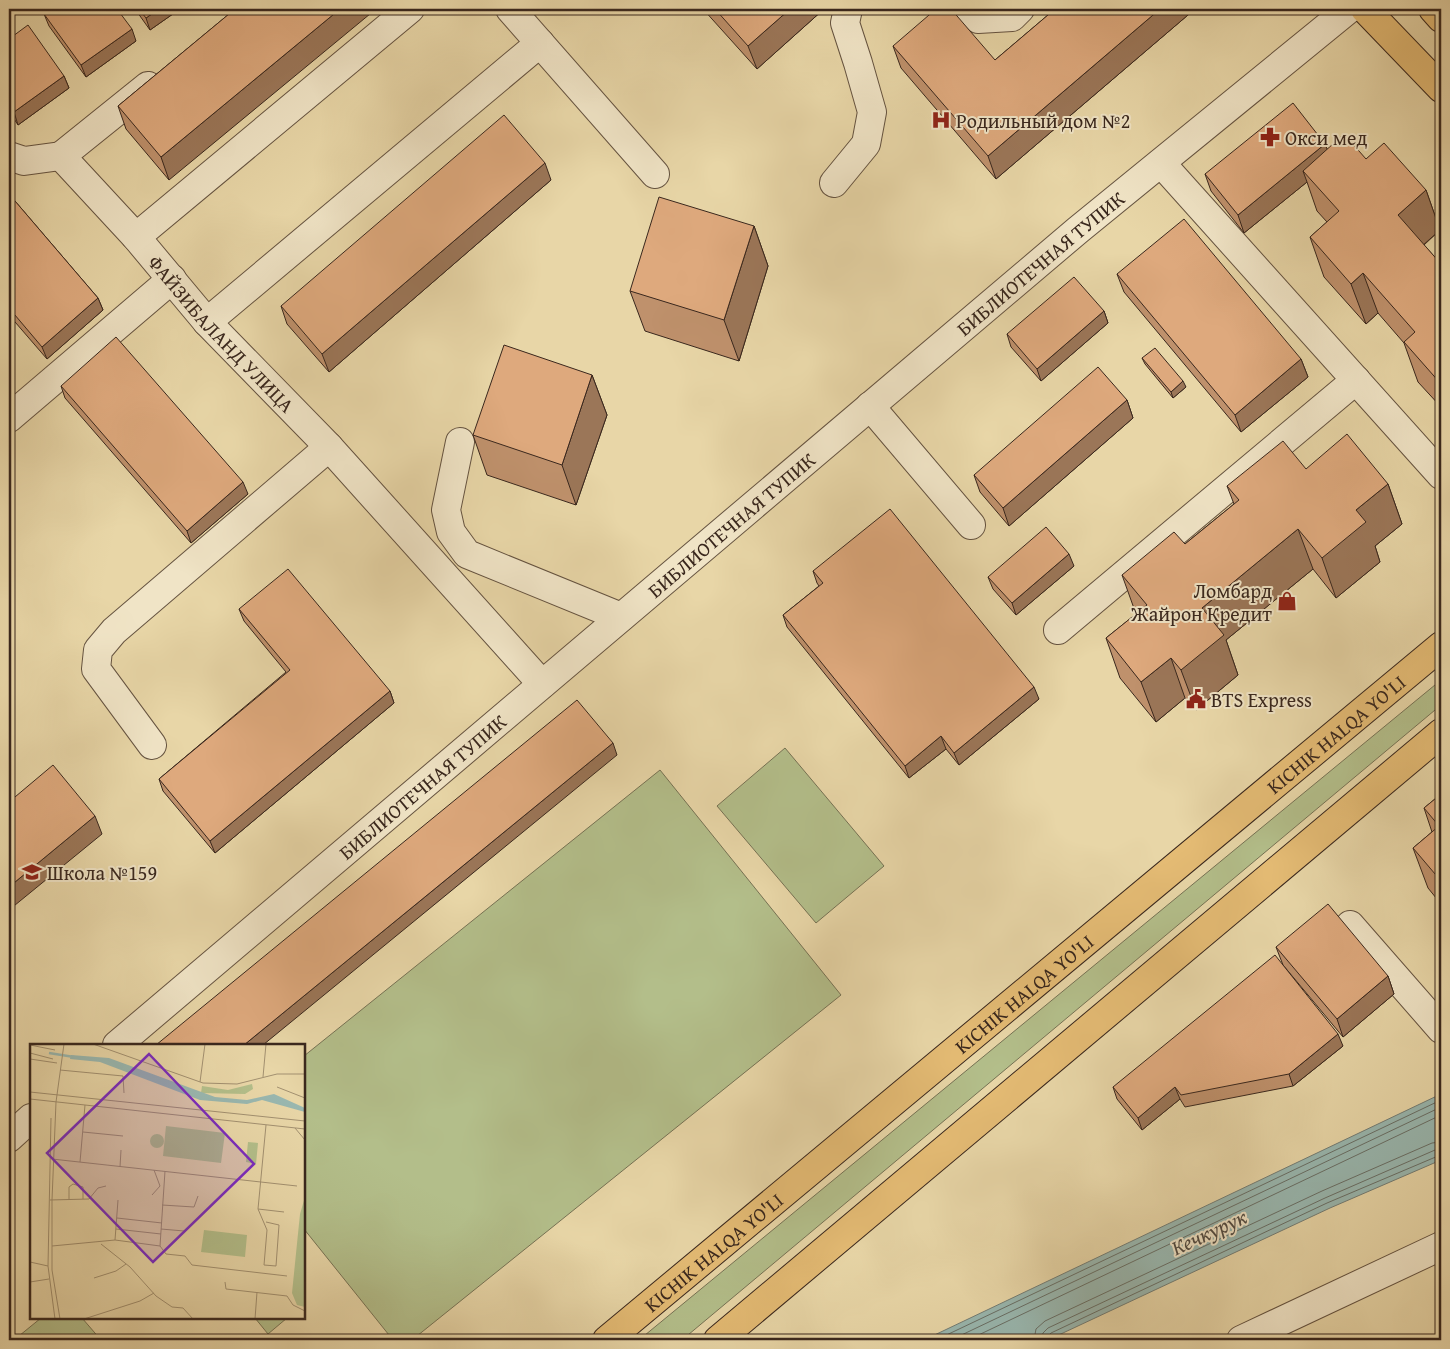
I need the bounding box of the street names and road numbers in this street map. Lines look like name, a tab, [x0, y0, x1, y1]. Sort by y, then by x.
street label: БИБЛИОТЕЧНАЯ ТУПИК	[950, 183, 1131, 342]
street label: ФАЙЗИБАЛАНД УЛИЦА	[142, 248, 302, 418]
street label: БИБЛИОТЕЧНАЯ ТУПИК	[641, 444, 822, 604]
street label: KICHIK HALQA YO'LI	[1260, 667, 1411, 800]
street label: БИБЛИОТЕЧНАЯ ТУПИК	[332, 706, 513, 866]
street label: KICHIK HALQA YO'LI	[948, 927, 1099, 1060]
street label: KICHIK HALQA YO'LI	[637, 1185, 789, 1318]

